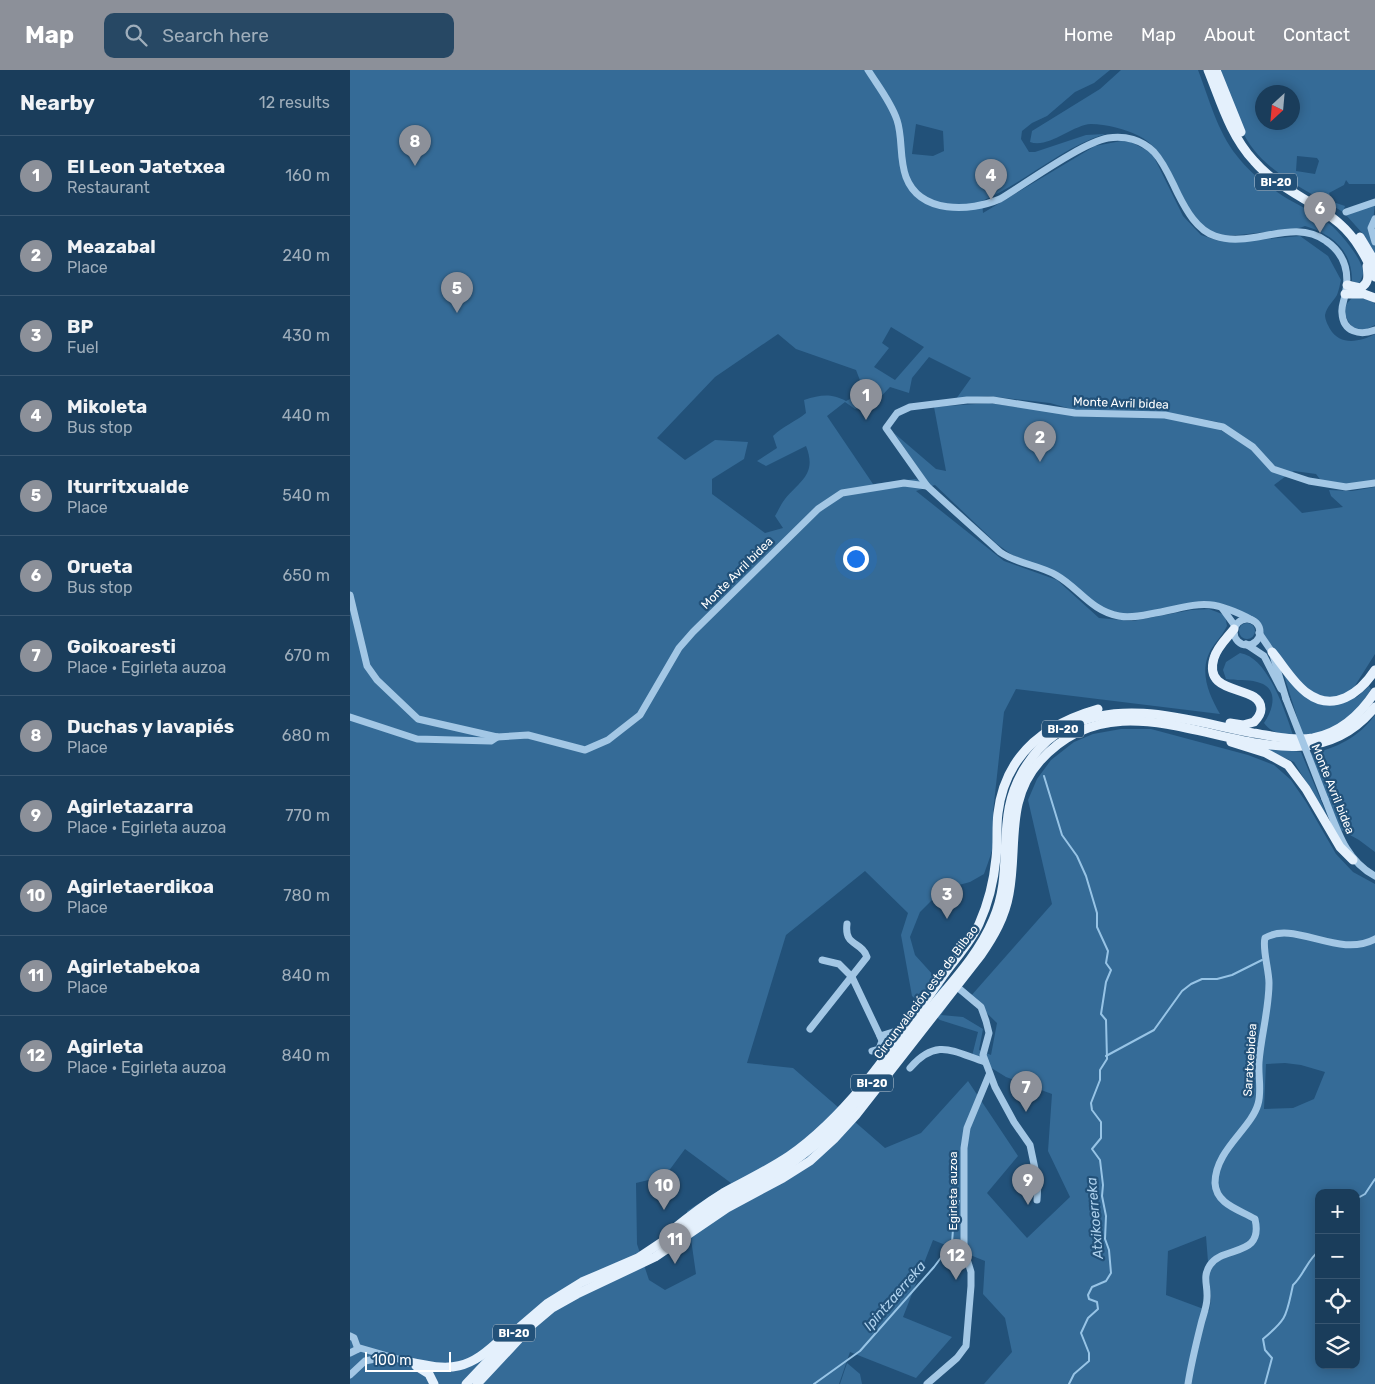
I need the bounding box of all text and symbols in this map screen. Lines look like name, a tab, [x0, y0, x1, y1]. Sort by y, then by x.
search box	[104, 13, 454, 58]
text: Map	[25, 21, 74, 49]
icon: search	[122, 21, 150, 49]
text: Search here	[162, 24, 269, 47]
text: Home	[1064, 24, 1113, 46]
text: Map	[1141, 24, 1176, 46]
text: About	[1204, 24, 1255, 46]
text: Contact	[1283, 24, 1350, 46]
north arrow	[1255, 85, 1300, 130]
text: Nearby	[20, 90, 95, 115]
text: 12 results	[259, 93, 330, 112]
pin: 8	[399, 125, 431, 166]
text: El Leon Jatetxea	[67, 155, 225, 178]
pin: 4	[975, 159, 1007, 200]
text: 1	[32, 166, 40, 185]
text: 160 m	[285, 166, 330, 185]
road number: BI-20	[1255, 174, 1297, 190]
text: Restaurant	[67, 178, 150, 197]
pin: 6	[1304, 192, 1336, 233]
text: Meazabal	[67, 235, 156, 258]
text: 2	[31, 246, 41, 265]
text: 240 m	[283, 246, 330, 265]
text: Place	[67, 258, 108, 277]
pin: 5	[441, 272, 473, 313]
text: BP	[67, 315, 93, 338]
text: 3	[31, 326, 41, 345]
text: 430 m	[282, 326, 330, 345]
text: Fuel	[67, 338, 99, 357]
pin: 1	[850, 379, 882, 420]
street label: Monte Avril bidea	[1073, 394, 1169, 412]
text: Mikoleta	[67, 395, 147, 418]
text: 4	[31, 406, 41, 425]
text: 440 m	[282, 406, 330, 425]
text: Bus stop	[67, 418, 133, 437]
pin: 2	[1024, 421, 1056, 462]
text: Iturritxualde	[67, 475, 189, 498]
text: 5	[31, 486, 41, 505]
text: 540 m	[282, 486, 330, 505]
text: Place	[67, 498, 108, 517]
street label: Monte Avril bidea	[698, 534, 776, 612]
your location	[843, 546, 869, 572]
text: Orueta	[67, 555, 133, 578]
text: 6	[31, 566, 41, 585]
text: 650 m	[283, 566, 330, 585]
text: Bus stop	[67, 578, 133, 597]
text: Goikoaresti	[67, 635, 176, 658]
text: 7	[31, 646, 41, 665]
text: 670 m	[284, 646, 330, 665]
text: Place · Egirleta auzoa	[67, 658, 226, 677]
text: Duchas y lavapiés	[67, 715, 234, 738]
road number: BI-20	[1042, 721, 1084, 738]
text: 8	[31, 726, 41, 745]
text: 680 m	[282, 726, 330, 745]
text: Place	[67, 738, 108, 757]
street label: Monte Avril bidea	[1309, 742, 1357, 836]
text: Agirletazarra	[67, 795, 193, 818]
text: 9	[31, 806, 41, 825]
text: 770 m	[285, 806, 330, 825]
text: Place · Egirleta auzoa	[67, 818, 226, 837]
text: Agirletaerdikoa	[67, 875, 214, 898]
pin: 3	[931, 878, 963, 919]
text: 10	[27, 886, 45, 905]
text: 780 m	[283, 886, 330, 905]
text: Place	[67, 898, 108, 917]
street label: Circunvalación este de Bilbao	[871, 922, 981, 1062]
text: Agirletabekoa	[67, 955, 200, 978]
text: 11	[28, 966, 44, 985]
text: 840 m	[282, 966, 330, 985]
text: Place	[67, 978, 108, 997]
street label: Saratxebidea	[1240, 1023, 1260, 1097]
text: Agirleta	[67, 1035, 143, 1058]
text: 12	[27, 1046, 45, 1065]
text: 840 m	[282, 1046, 330, 1065]
text: Place · Egirleta auzoa	[67, 1058, 226, 1077]
pin: 7	[1010, 1071, 1042, 1112]
road number: BI-20	[851, 1074, 893, 1091]
street label: Egirleta auzoa	[946, 1151, 960, 1231]
pin: 9	[1012, 1164, 1044, 1205]
pin: 10	[648, 1169, 680, 1210]
water label: Atxikoerreka	[1083, 1176, 1107, 1261]
map controls	[1315, 1189, 1360, 1369]
button: +	[1315, 1189, 1360, 1234]
pin: 11	[659, 1223, 691, 1264]
button: −	[1315, 1234, 1360, 1279]
pin: 12	[940, 1239, 972, 1280]
water label: Ipintzaerreka	[860, 1258, 930, 1334]
button: locate	[1315, 1279, 1360, 1324]
road number: BI-20	[493, 1324, 535, 1342]
button: layers	[1315, 1324, 1360, 1369]
scale bar	[365, 1349, 451, 1372]
text: 100 m	[372, 1352, 412, 1369]

